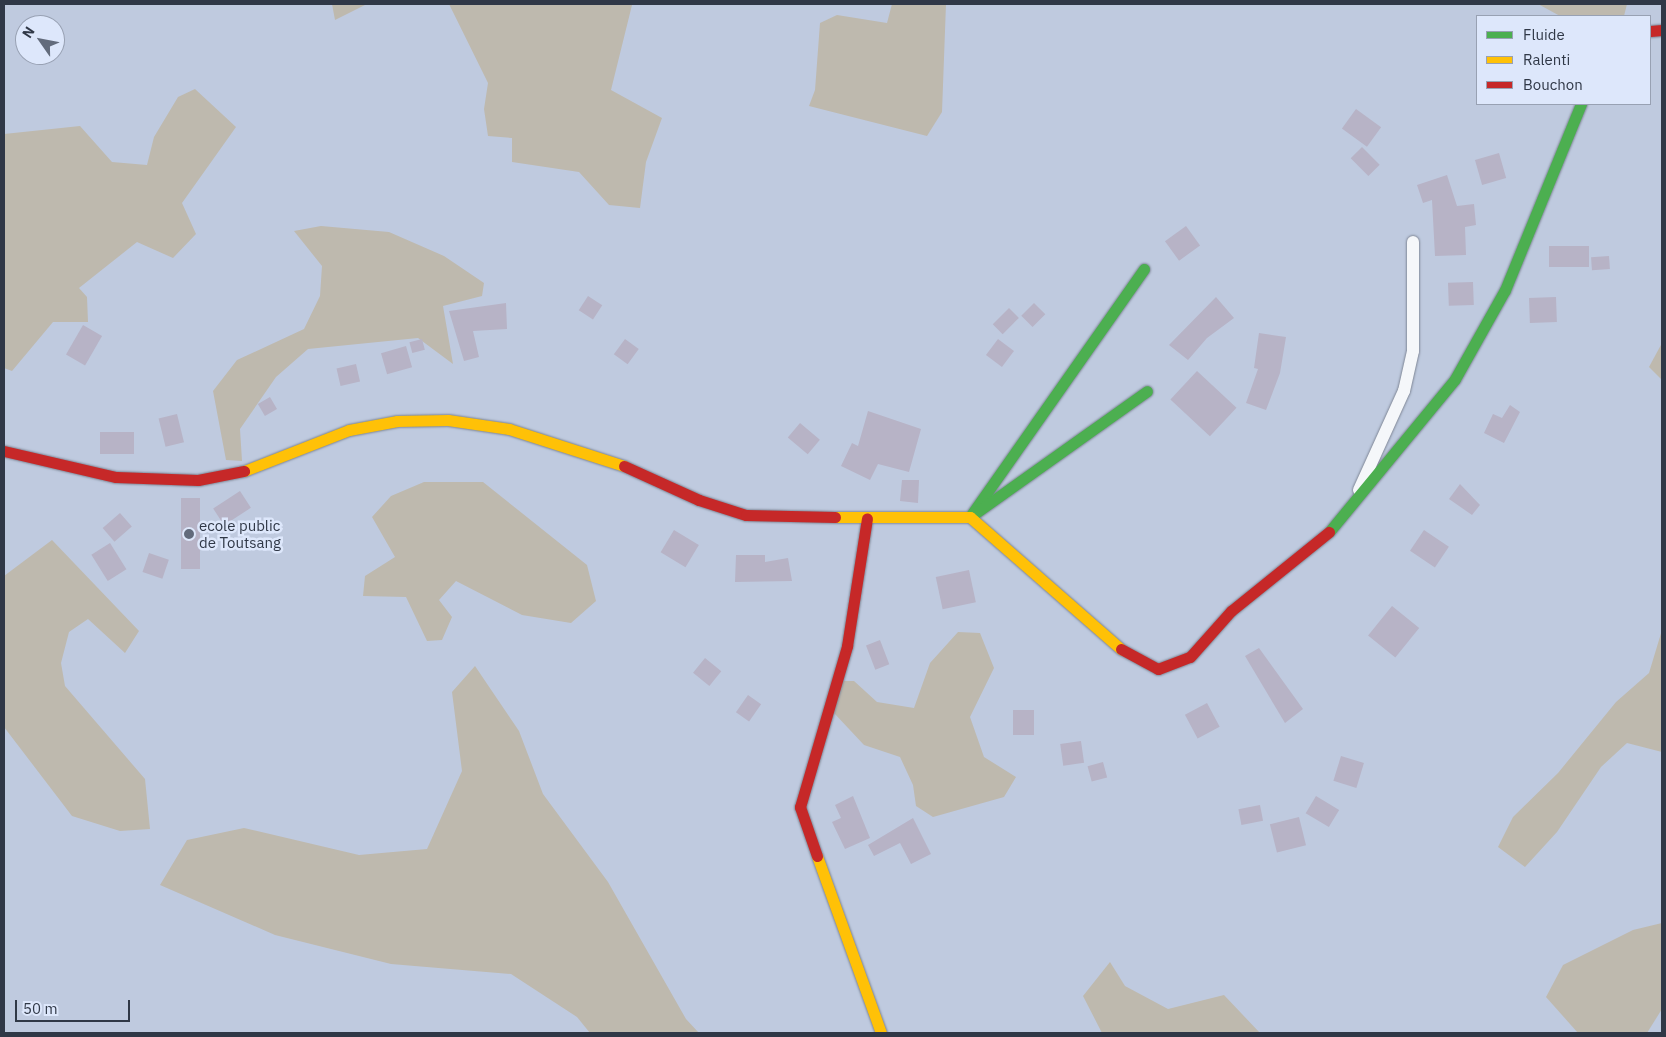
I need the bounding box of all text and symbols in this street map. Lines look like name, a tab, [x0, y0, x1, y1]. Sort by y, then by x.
north arrow	[15, 15, 65, 65]
legend	[1476, 15, 1651, 105]
text: N	[18, 23, 39, 42]
text: Fluide	[1523, 25, 1565, 44]
text: Ralenti	[1523, 50, 1570, 69]
text: Bouchon	[1523, 75, 1583, 94]
place label: ecole public de Toutsang	[199, 516, 281, 551]
marker: ecole public de Toutsang	[183, 528, 195, 540]
scale bar	[18, 990, 132, 1022]
text: 50 m	[23, 999, 58, 1018]

